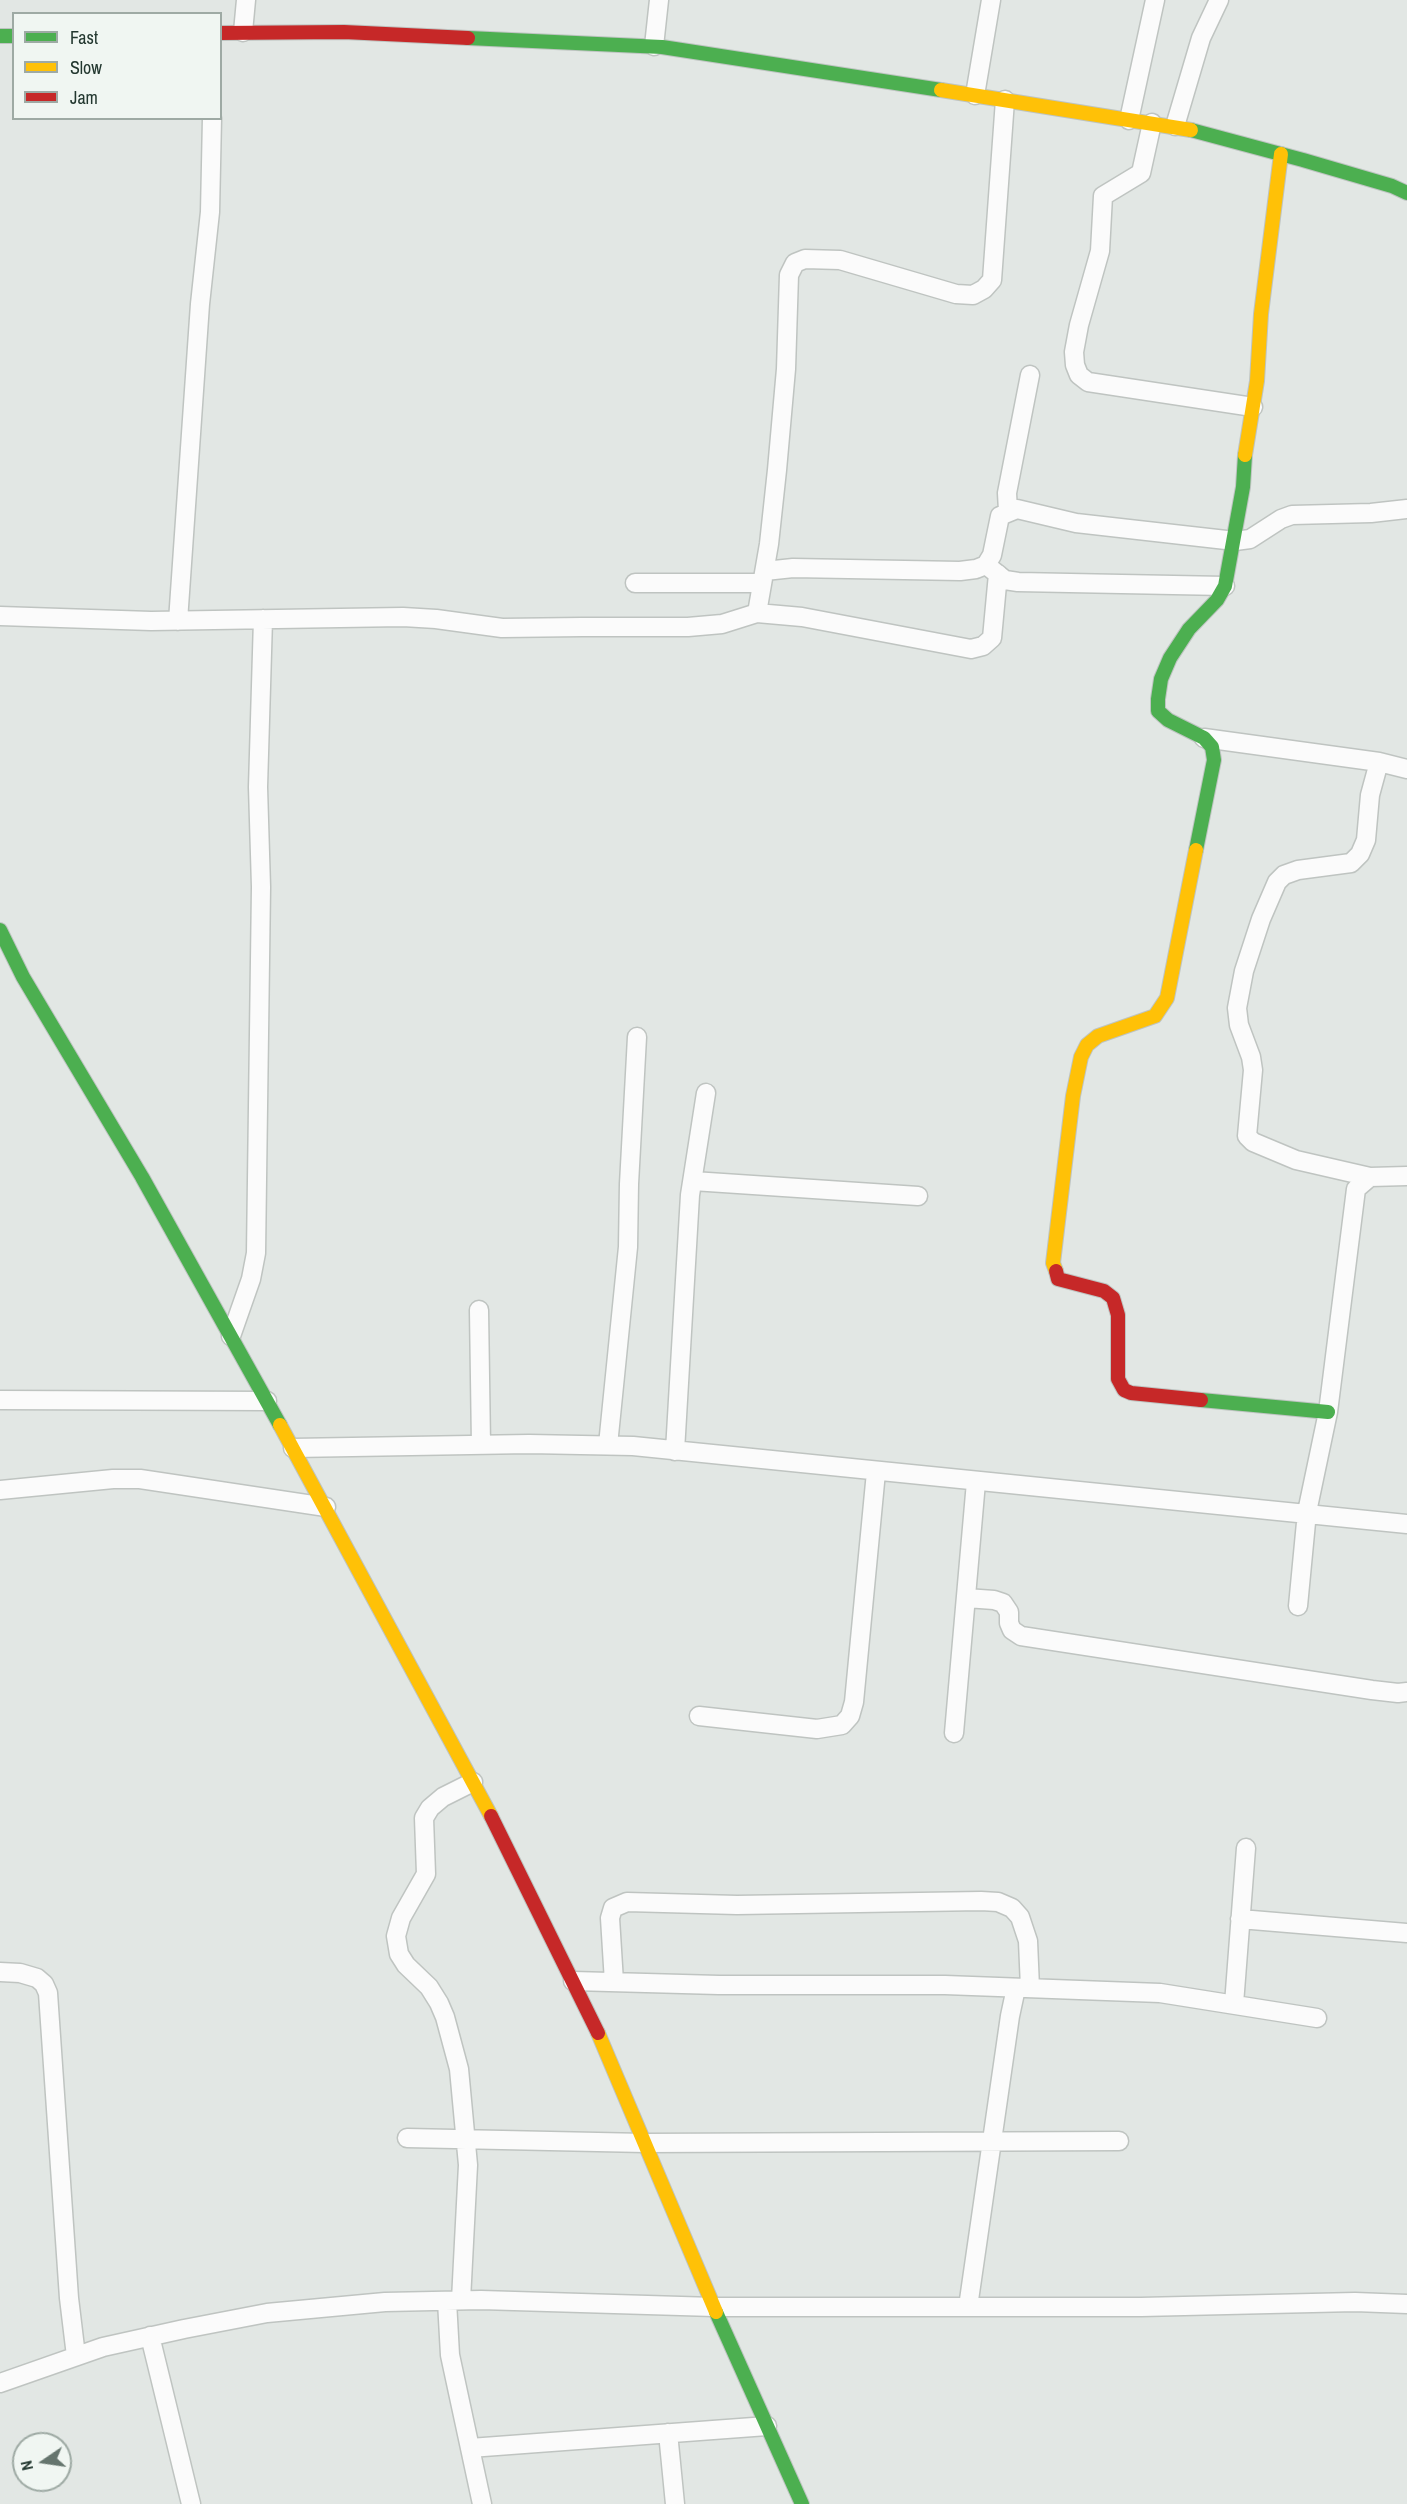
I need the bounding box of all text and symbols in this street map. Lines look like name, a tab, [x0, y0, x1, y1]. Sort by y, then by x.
legend	[12, 12, 222, 120]
text: Fast	[70, 25, 98, 50]
text: Slow	[70, 55, 102, 80]
text: Jam	[70, 85, 98, 110]
north arrow	[12, 2432, 72, 2492]
text: N	[15, 2459, 38, 2473]

